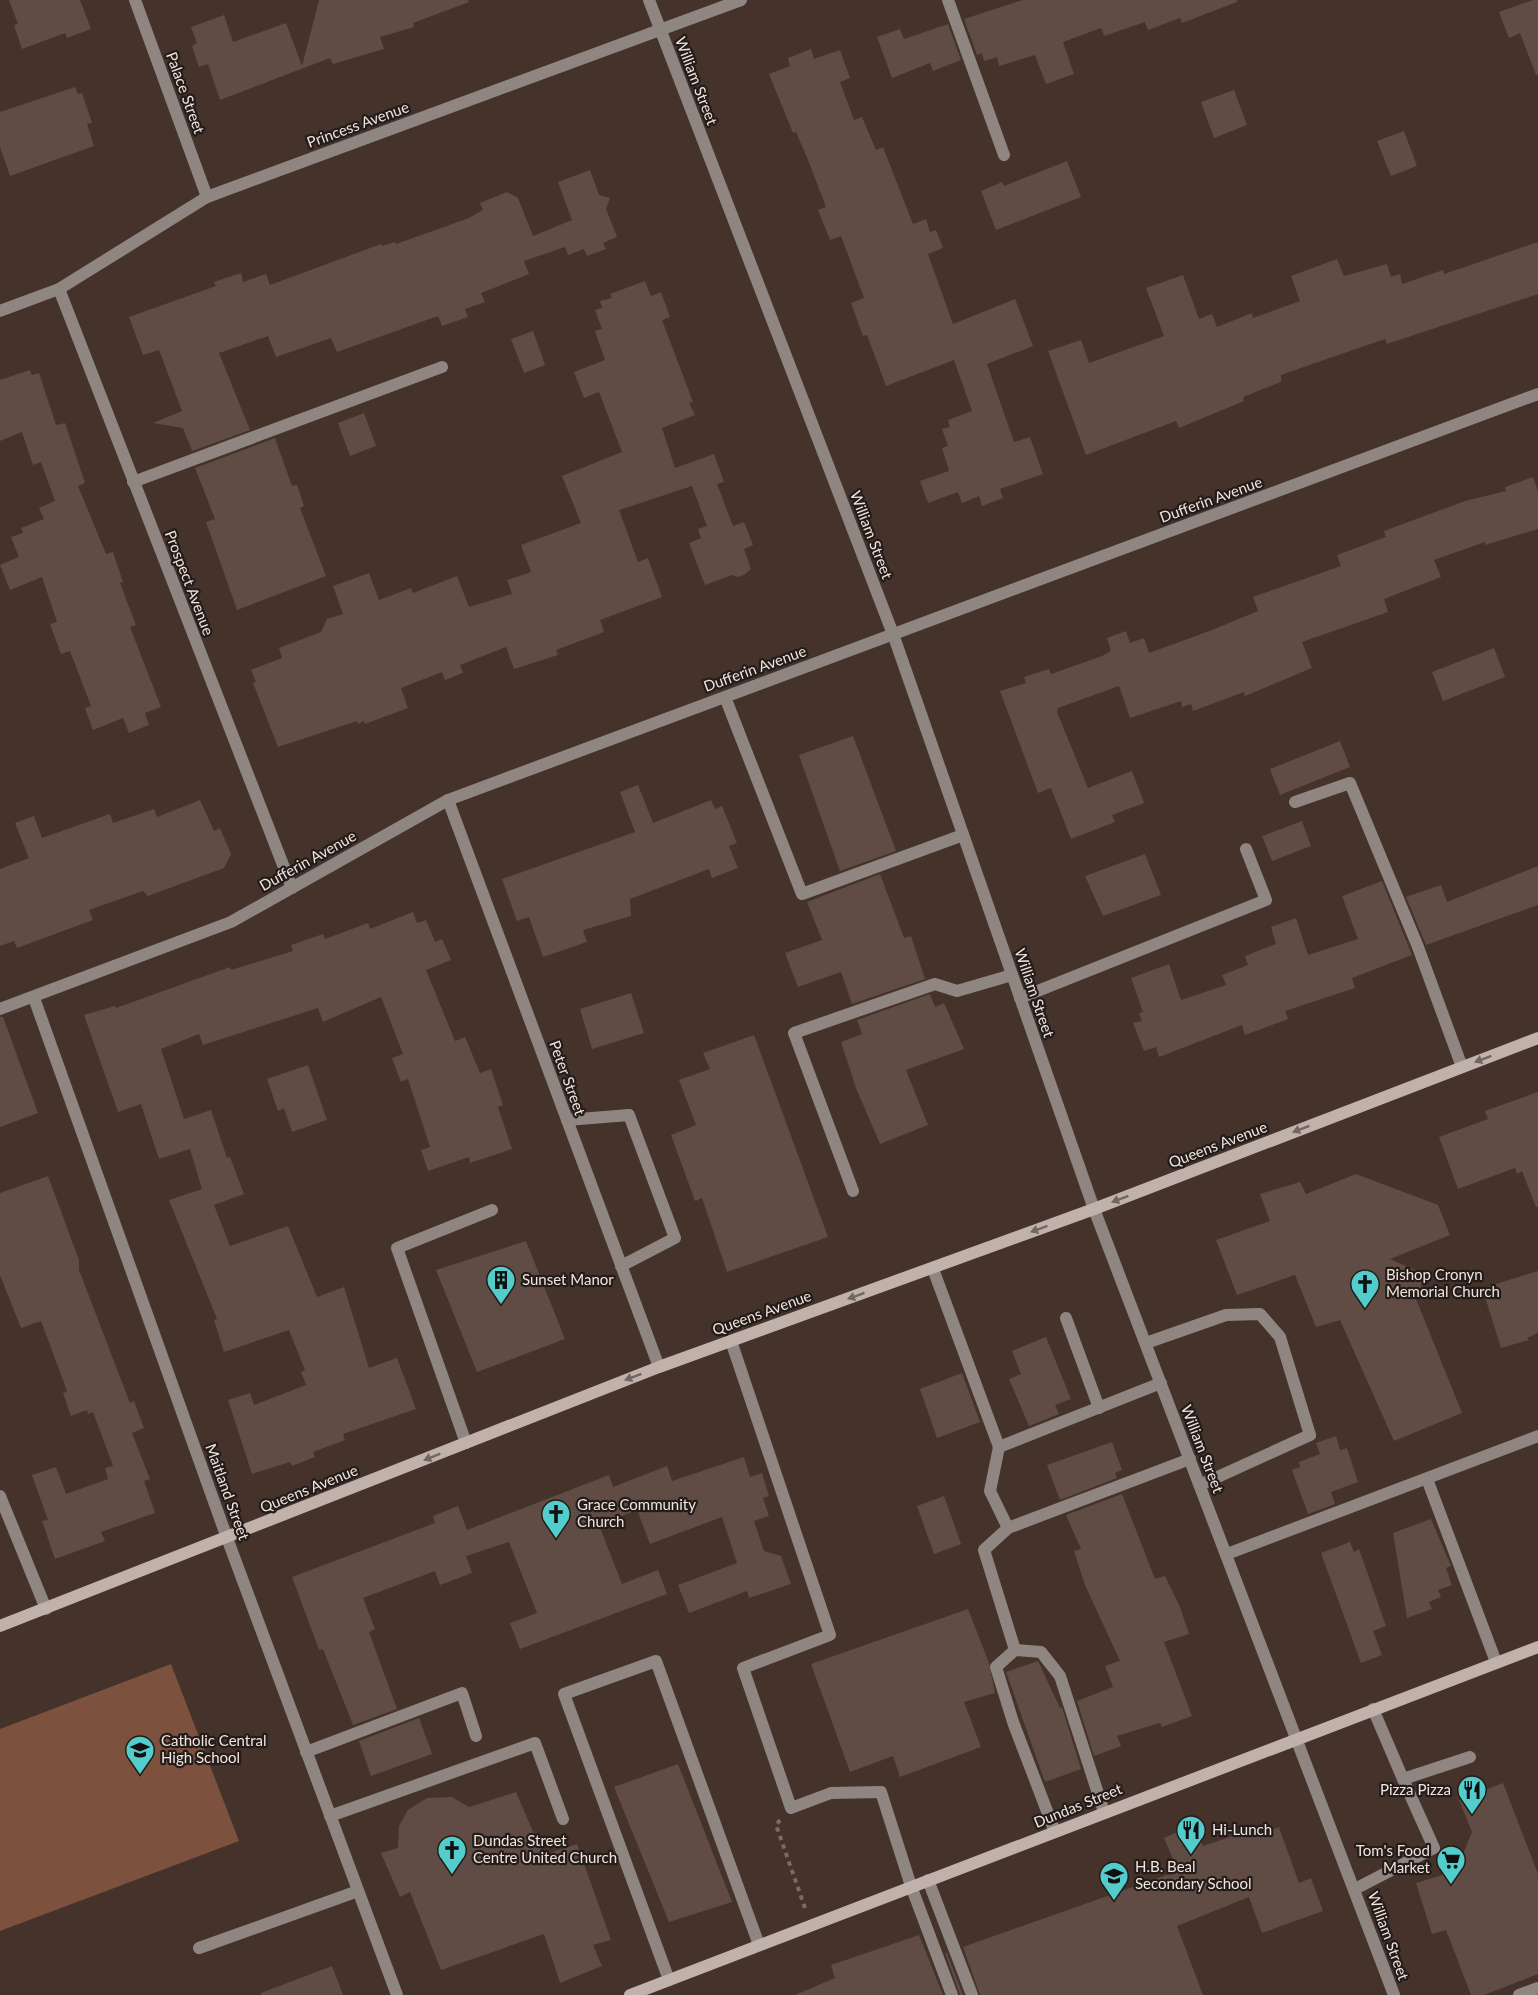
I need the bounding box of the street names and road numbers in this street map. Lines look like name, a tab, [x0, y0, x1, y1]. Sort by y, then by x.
street label: William Street	[672, 34, 722, 128]
street label: Palace Street	[163, 49, 209, 136]
street label: Princess Avenue	[304, 97, 411, 151]
street label: Dufferin Avenue	[1157, 472, 1264, 526]
street label: William Street	[847, 488, 897, 582]
street label: Prospect Avenue	[162, 528, 218, 638]
street label: Dufferin Avenue	[701, 641, 808, 695]
street label: Dufferin Avenue	[256, 826, 359, 894]
street label: William Street	[1011, 946, 1059, 1040]
street label: Peter Street	[546, 1038, 590, 1118]
street label: Queens Avenue	[1166, 1117, 1269, 1171]
street label: Queens Avenue	[710, 1286, 814, 1338]
street label: William Street	[1178, 1402, 1228, 1496]
street label: Maitland Street	[202, 1441, 254, 1543]
street label: Queens Avenue	[257, 1460, 360, 1516]
street label: Dundas Street	[1031, 1779, 1125, 1831]
street label: William Street	[1365, 1889, 1413, 1983]

